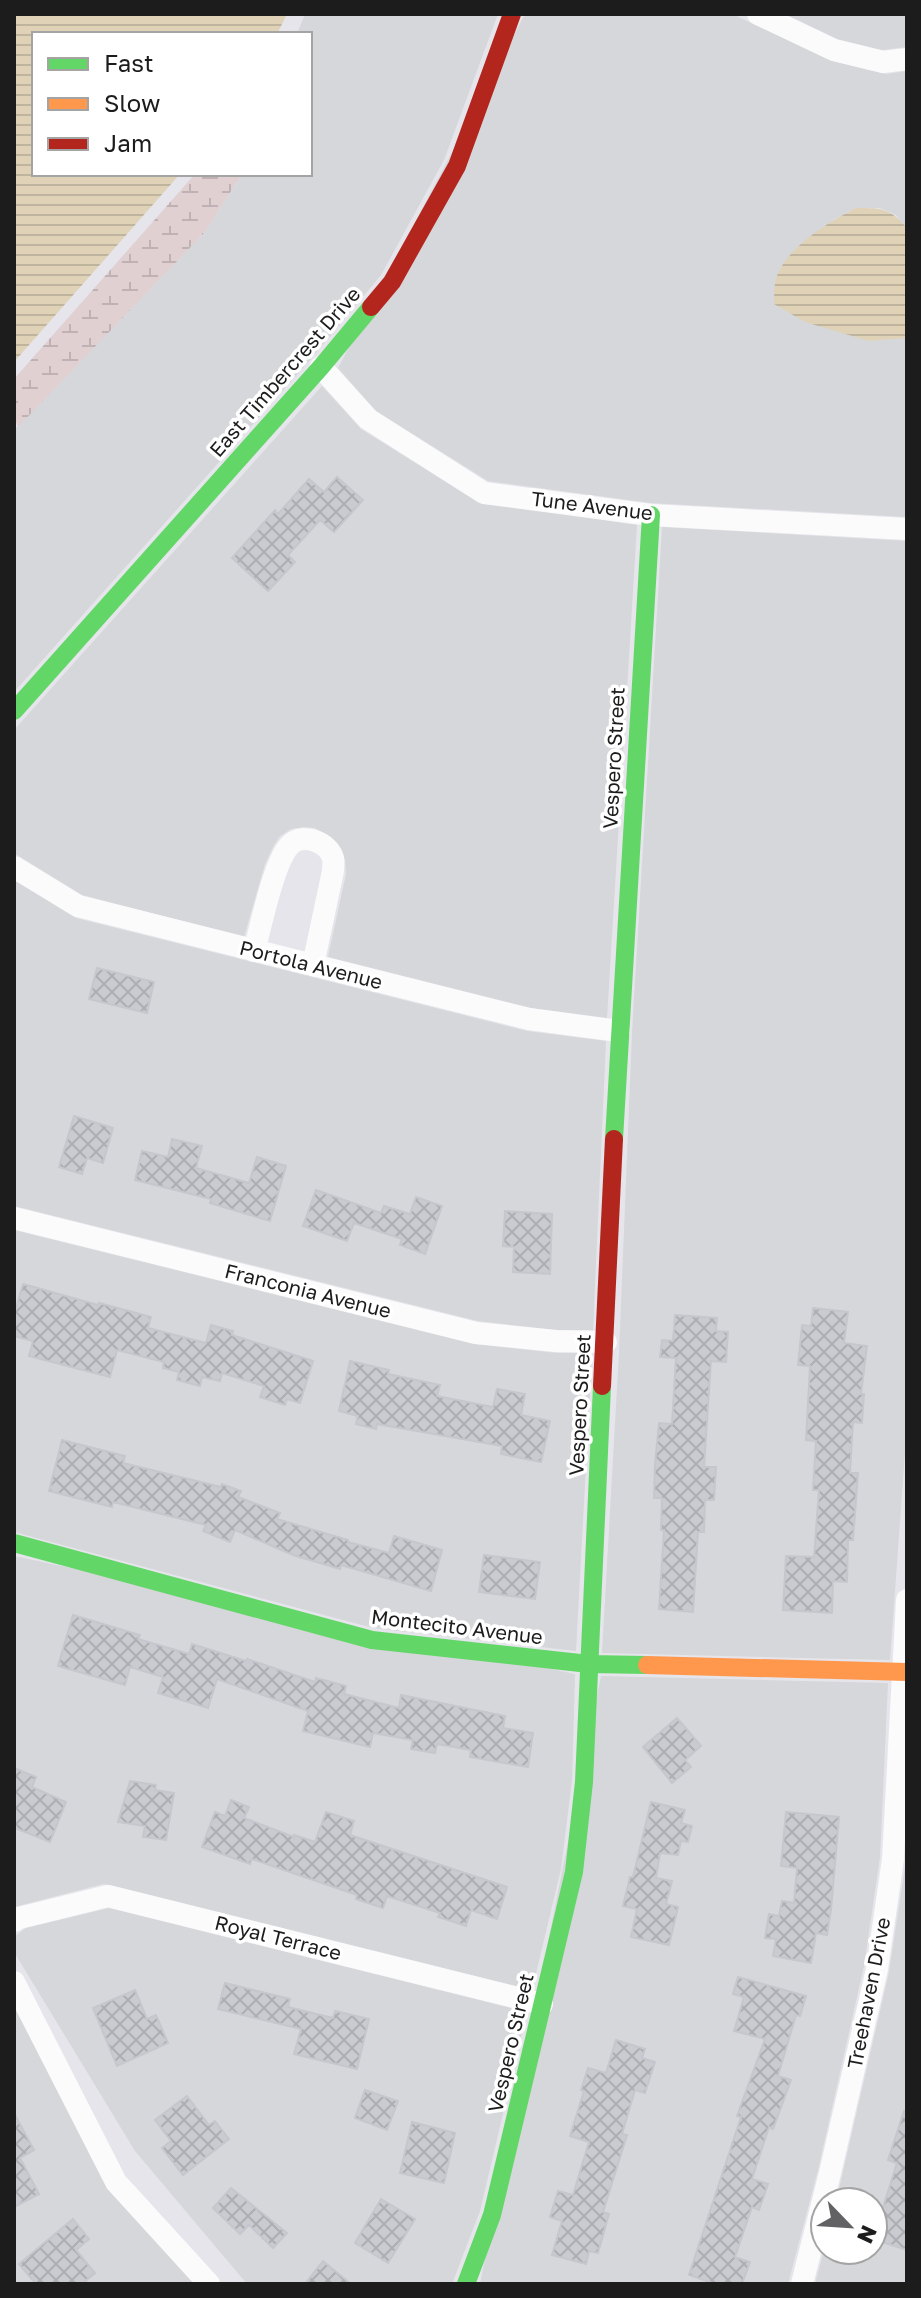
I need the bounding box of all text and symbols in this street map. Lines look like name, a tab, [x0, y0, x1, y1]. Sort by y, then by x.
legend	[32, 32, 312, 176]
text: Fast	[104, 48, 154, 77]
text: Slow	[104, 88, 160, 117]
text: Jam	[104, 128, 152, 157]
street label: East Timbercrest Drive	[204, 282, 365, 461]
street label: Tune Avenue	[530, 486, 654, 524]
street label: Vespero Street	[597, 686, 629, 830]
street label: Portola Avenue	[237, 935, 385, 993]
street label: Franconia Avenue	[223, 1258, 394, 1322]
street label: Vespero Street	[563, 1333, 595, 1477]
street label: Montecito Avenue	[370, 1604, 544, 1648]
street label: Royal Terrace	[212, 1910, 344, 1964]
street label: Treehaven Drive	[842, 1915, 894, 2071]
street label: Vespero Street	[482, 1971, 538, 2115]
north arrow	[809, 2186, 889, 2266]
text: N	[852, 2221, 883, 2248]

